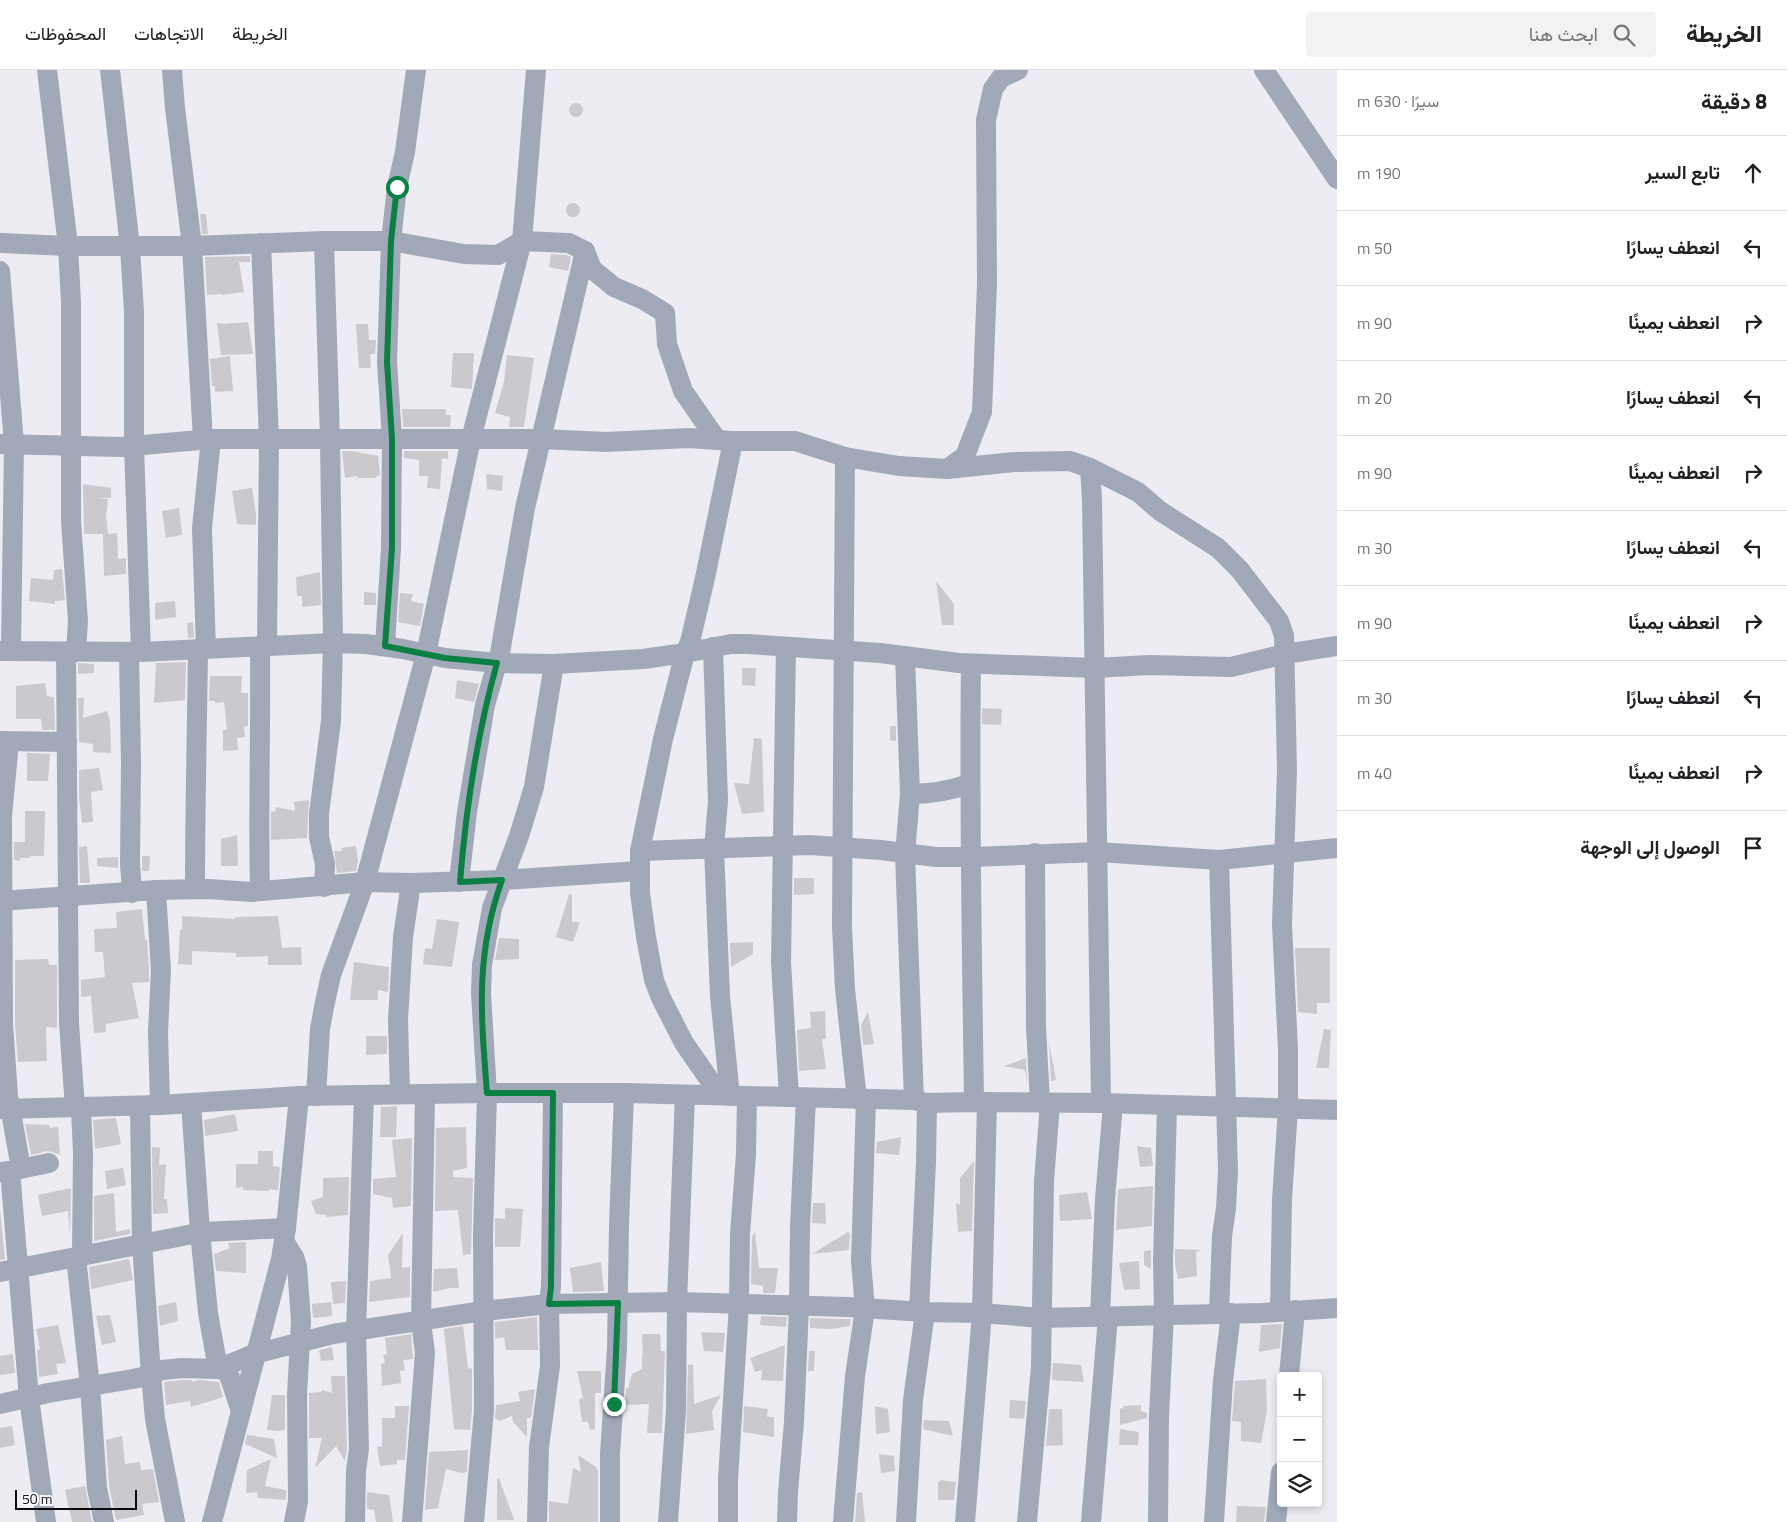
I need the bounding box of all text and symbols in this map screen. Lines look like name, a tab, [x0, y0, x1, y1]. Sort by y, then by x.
search box	[1306, 12, 1656, 57]
text: الخريطة	[1686, 15, 1762, 51]
text: ابحث هنا	[1529, 19, 1598, 48]
text: المحفوظات	[25, 20, 106, 47]
text: الاتجاهات	[134, 20, 204, 47]
text: الخريطة	[232, 20, 288, 47]
icon: search	[1610, 21, 1638, 49]
text: 8 دقيقة	[1701, 85, 1767, 117]
text: سيرًا · 630 m	[1357, 89, 1439, 113]
text: تابع السير	[1645, 157, 1720, 186]
icon: ahead	[1739, 159, 1767, 187]
text: 190 m	[1357, 161, 1401, 185]
route start	[386, 176, 409, 199]
text: انعطف يسارًا	[1626, 232, 1720, 261]
icon: left	[1739, 234, 1767, 262]
text: 50 m	[1357, 236, 1392, 260]
text: انعطف يمينًا	[1628, 307, 1720, 336]
icon: right	[1739, 309, 1767, 337]
text: 90 m	[1357, 311, 1392, 335]
text: انعطف يسارًا	[1626, 382, 1720, 411]
icon: left	[1739, 384, 1767, 412]
text: 20 m	[1357, 386, 1392, 410]
text: انعطف يمينًا	[1628, 457, 1720, 486]
icon: right	[1739, 459, 1767, 487]
text: 90 m	[1357, 461, 1392, 485]
text: انعطف يسارًا	[1626, 532, 1720, 561]
icon: left	[1739, 534, 1767, 562]
text: 30 m	[1357, 536, 1392, 560]
text: انعطف يمينًا	[1628, 607, 1720, 636]
icon: right	[1739, 609, 1767, 637]
text: 90 m	[1357, 611, 1392, 635]
text: انعطف يسارًا	[1626, 682, 1720, 711]
icon: left	[1739, 684, 1767, 712]
text: 30 m	[1357, 686, 1392, 710]
text: انعطف يمينًا	[1628, 757, 1720, 786]
icon: right	[1739, 759, 1767, 787]
text: 40 m	[1357, 761, 1392, 785]
text: الوصول إلى الوجهة	[1580, 832, 1720, 861]
icon: arrive	[1739, 834, 1767, 862]
map controls	[1277, 1372, 1322, 1507]
button: +	[1277, 1372, 1322, 1417]
route end	[603, 1393, 626, 1416]
button: −	[1277, 1417, 1322, 1462]
button: layers	[1277, 1462, 1322, 1507]
scale bar	[15, 1487, 138, 1510]
text: 50 m	[22, 1488, 52, 1509]

